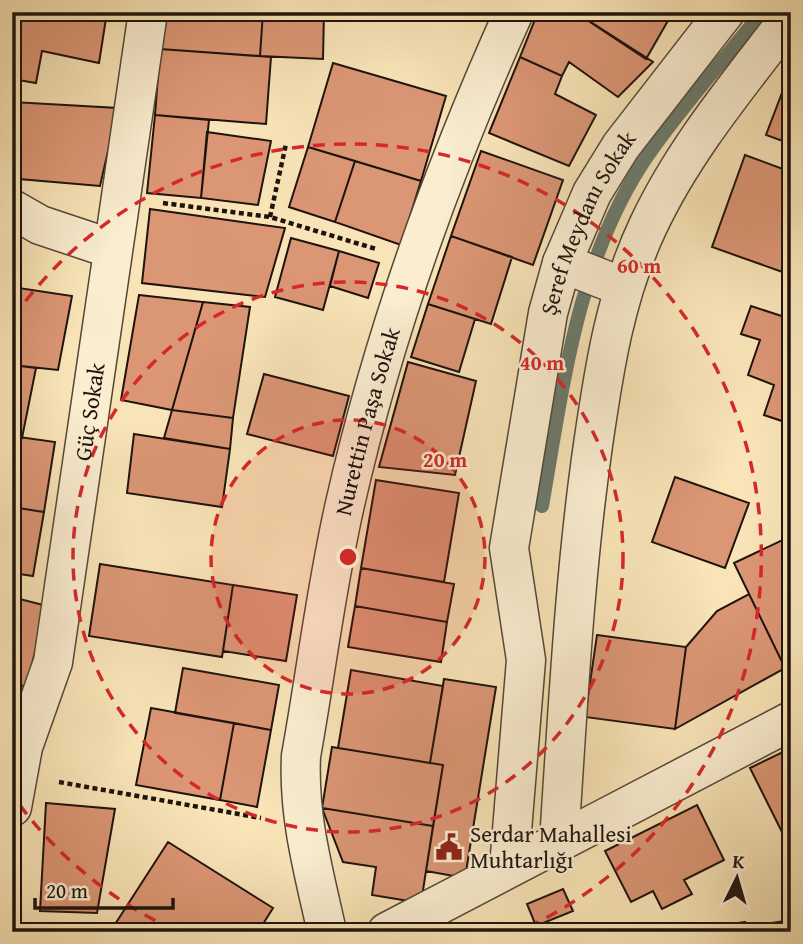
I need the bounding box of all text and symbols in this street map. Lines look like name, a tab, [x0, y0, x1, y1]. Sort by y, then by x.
street label: Şeref Meydanı Sokak	[531, 123, 643, 319]
text: 60 m	[617, 250, 661, 281]
street label: Nurettin Paşa Sokak	[326, 323, 408, 518]
text: 40 m	[520, 347, 564, 378]
street label: Güç Sokak	[66, 360, 113, 463]
text: 20 m	[423, 444, 467, 475]
centre of rings	[336, 545, 360, 569]
place label: Serdar Mahallesi Muhtarlığı	[470, 817, 632, 876]
public building icon: Serdar Mahallesi Muhtarlığı	[434, 832, 464, 862]
north arrow	[702, 842, 772, 912]
text: K	[731, 847, 746, 876]
scale bar	[35, 867, 173, 911]
text: 20 m	[46, 875, 88, 906]

